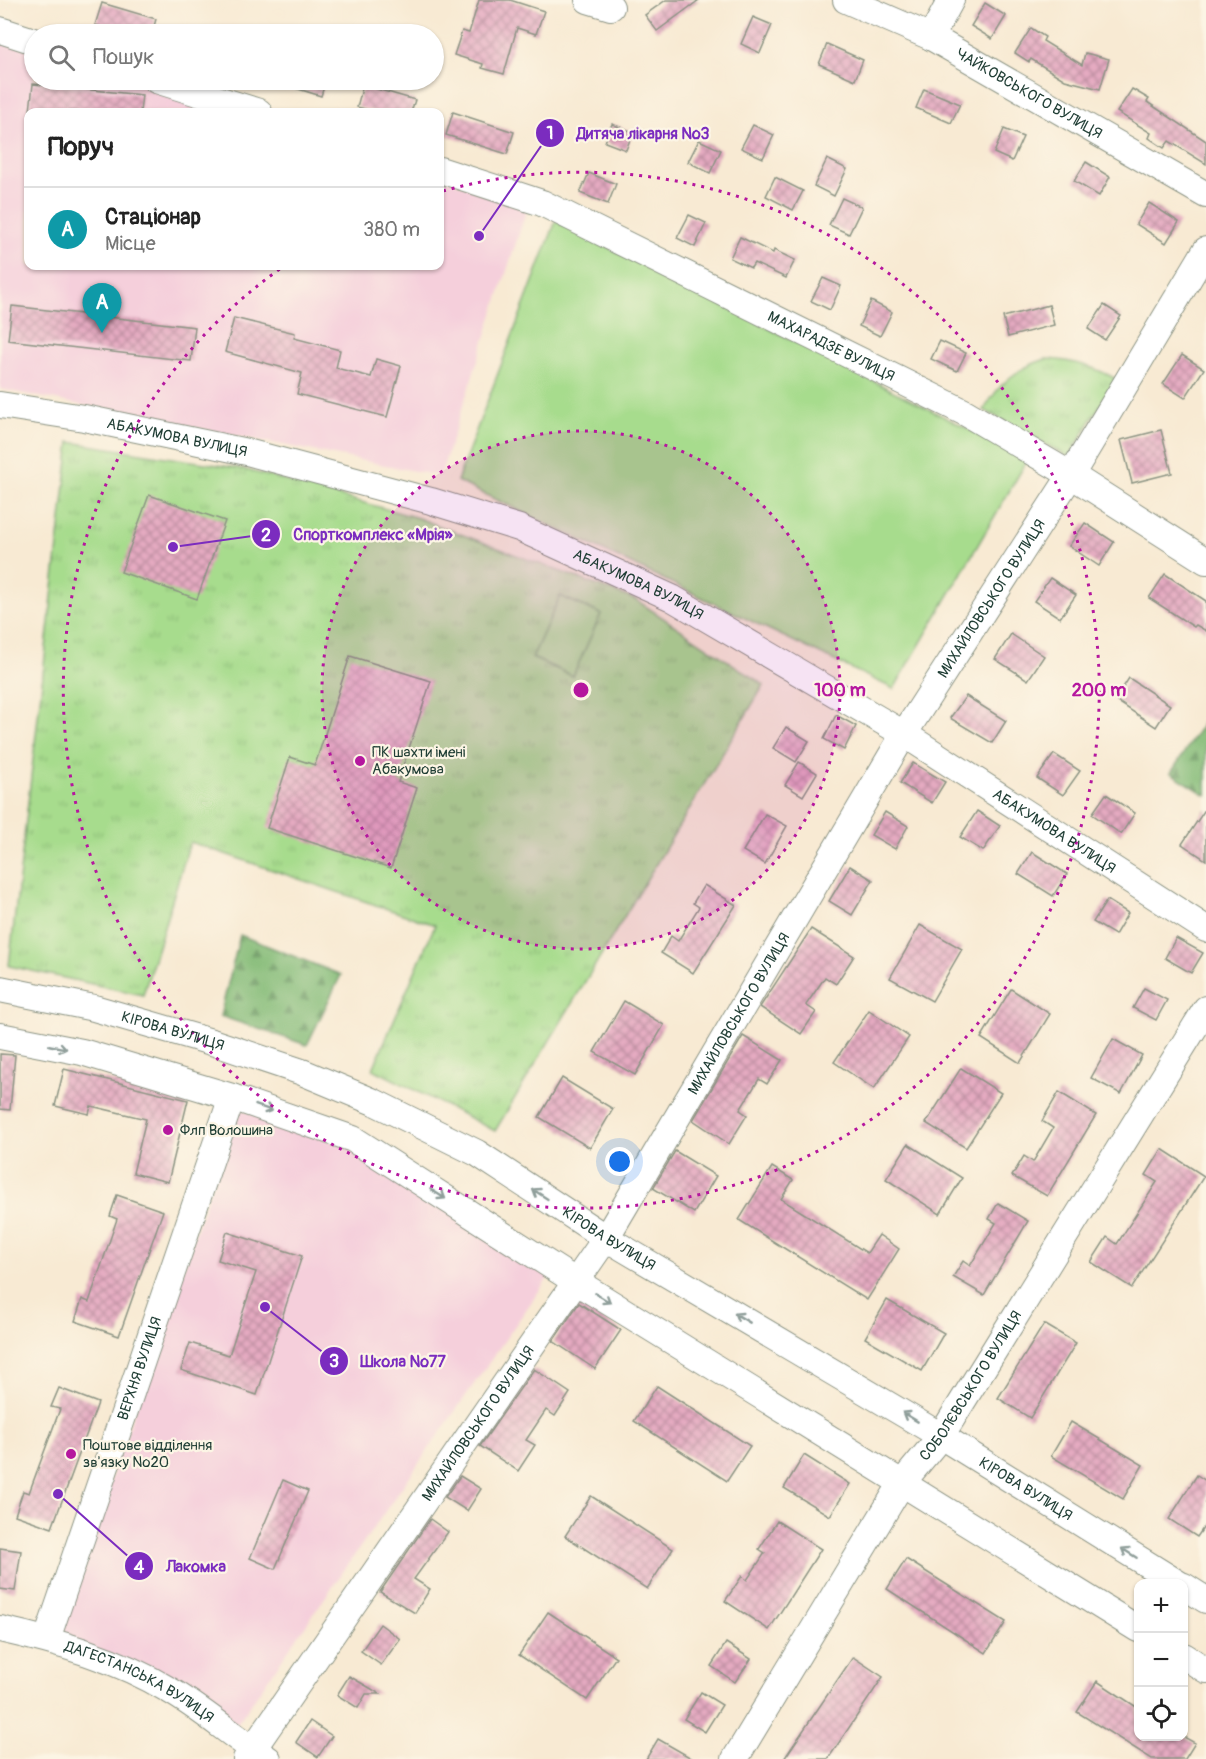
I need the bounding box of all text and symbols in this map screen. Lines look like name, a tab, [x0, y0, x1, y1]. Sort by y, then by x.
search box	[24, 24, 444, 90]
icon: search	[45, 41, 78, 74]
text: Пошук	[93, 43, 154, 71]
street label: ЧАЙКОВСЬКОГО ВУЛИЦЯ	[953, 44, 1106, 143]
callout: Дитяча лікарня №3	[535, 116, 722, 150]
text: 1	[546, 122, 554, 145]
text: Дитяча лікарня №3	[575, 124, 710, 144]
text: Поруч	[48, 131, 114, 163]
text: Стаціонар	[105, 203, 201, 231]
text: A	[61, 217, 74, 242]
text: 380 m	[363, 217, 420, 242]
text: Місце	[105, 231, 156, 256]
pin: A	[82, 284, 122, 333]
street label: МАХАРАДЗЕ ВУЛИЦЯ	[764, 307, 898, 386]
street label: АБАКУМОВА ВУЛИЦЯ	[105, 414, 249, 461]
street label: МИХАЙЛОВСЬКОГО ВУЛИЦЯ	[933, 516, 1049, 681]
callout: Спорткомплекс «Мрія»	[251, 517, 464, 551]
text: 2	[261, 524, 271, 547]
text: Спорткомплекс «Мрія»	[293, 525, 454, 545]
street label: АБАКУМОВА ВУЛИЦЯ	[570, 545, 707, 624]
text: 100 m	[814, 679, 866, 702]
text: 200 m	[1072, 679, 1126, 702]
centre of rings	[571, 680, 591, 700]
place label: ПК шахти імені Абакумова	[372, 743, 466, 779]
marker: ПК шахти імені Абакумова	[353, 754, 367, 768]
street label: АБАКУМОВА ВУЛИЦЯ	[989, 784, 1119, 878]
street label: МИХАЙЛОВСЬКОГО ВУЛИЦЯ	[683, 929, 794, 1098]
street label: КІРОВА ВУЛИЦЯ	[119, 1007, 227, 1055]
one-way arrow	[47, 1042, 67, 1053]
one-way arrow	[254, 1104, 273, 1115]
place label: Флп Волошина	[180, 1121, 273, 1140]
marker: Флп Волошина	[161, 1123, 175, 1137]
your location	[605, 1147, 634, 1176]
one-way arrow	[430, 1187, 447, 1200]
one-way arrow	[532, 1188, 549, 1200]
street label: КІРОВА ВУЛИЦЯ	[559, 1202, 659, 1275]
one-way arrow	[594, 1292, 611, 1304]
street label: СОБОЛЄВСЬКОГО ВУЛИЦЯ	[915, 1307, 1026, 1465]
one-way arrow	[734, 1312, 751, 1324]
street label: ВЕРХНЯ ВУЛИЦЯ	[113, 1314, 166, 1423]
street label: МИХАЙЛОВСЬКОГО ВУЛИЦЯ	[418, 1342, 538, 1505]
callout: Школа №77	[319, 1344, 458, 1378]
text: 3	[329, 1350, 339, 1373]
text: Школа №77	[359, 1352, 446, 1372]
one-way arrow	[902, 1411, 919, 1423]
place label: Поштове відділення зв'язку №20	[83, 1436, 212, 1472]
marker: Поштове відділення зв'язку №20	[64, 1447, 78, 1461]
street label: КІРОВА ВУЛИЦЯ	[976, 1453, 1076, 1525]
one-way arrow	[1121, 1546, 1138, 1558]
callout: Лакомка	[124, 1549, 238, 1583]
text: 4	[134, 1556, 145, 1579]
text: Лакомка	[165, 1557, 227, 1577]
map controls	[1134, 1579, 1188, 1741]
button: +	[1134, 1579, 1188, 1633]
button: −	[1134, 1633, 1188, 1687]
street label: ДАГЕСТАНСЬКА ВУЛИЦЯ	[61, 1636, 218, 1727]
button: locate	[1134, 1687, 1188, 1741]

